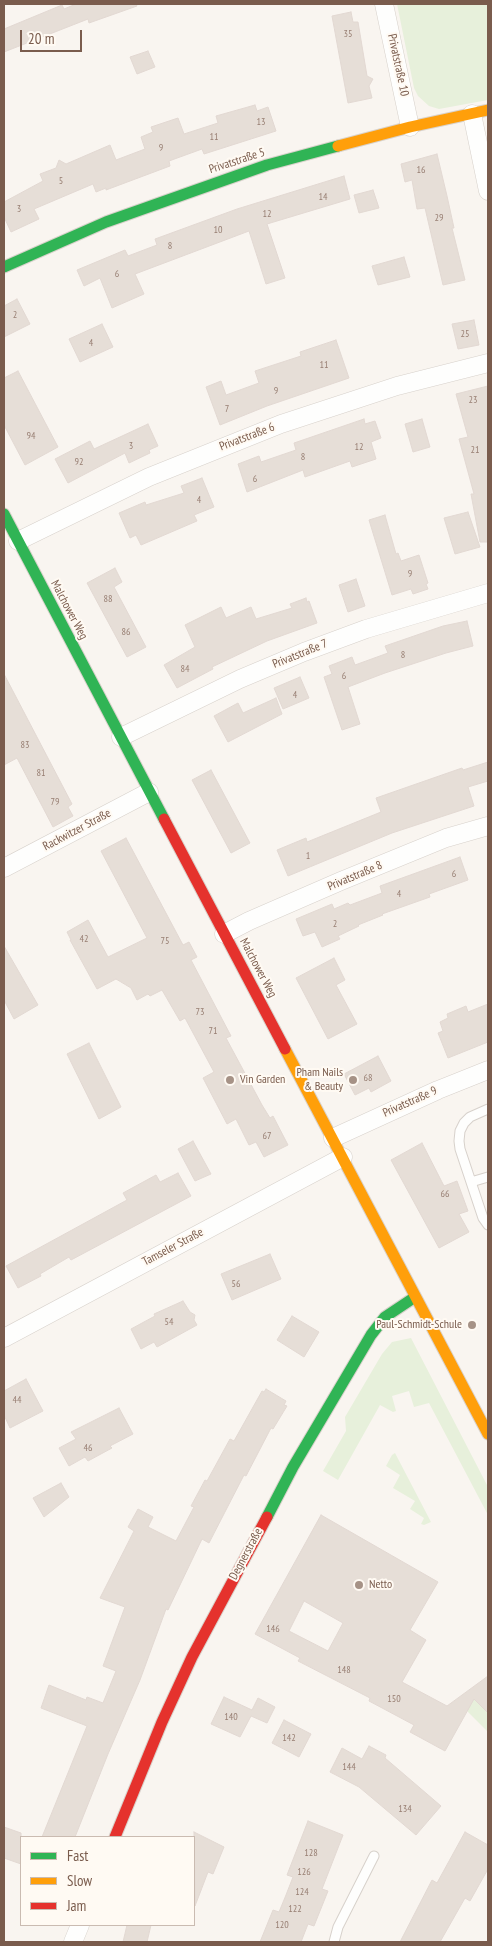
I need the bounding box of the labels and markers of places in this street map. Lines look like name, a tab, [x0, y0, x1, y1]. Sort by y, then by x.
place label: Pham Nails & Beauty	[296, 1066, 343, 1094]
place label: Vin Garden	[240, 1073, 285, 1087]
marker: Vin Garden	[224, 1074, 236, 1086]
marker: Pham Nails & Beauty	[347, 1074, 359, 1086]
place label: Paul-Schmidt-Schule	[376, 1318, 462, 1332]
marker: Paul-Schmidt-Schule	[466, 1319, 478, 1331]
place label: Netto	[369, 1578, 392, 1592]
marker: Netto	[353, 1579, 365, 1591]

